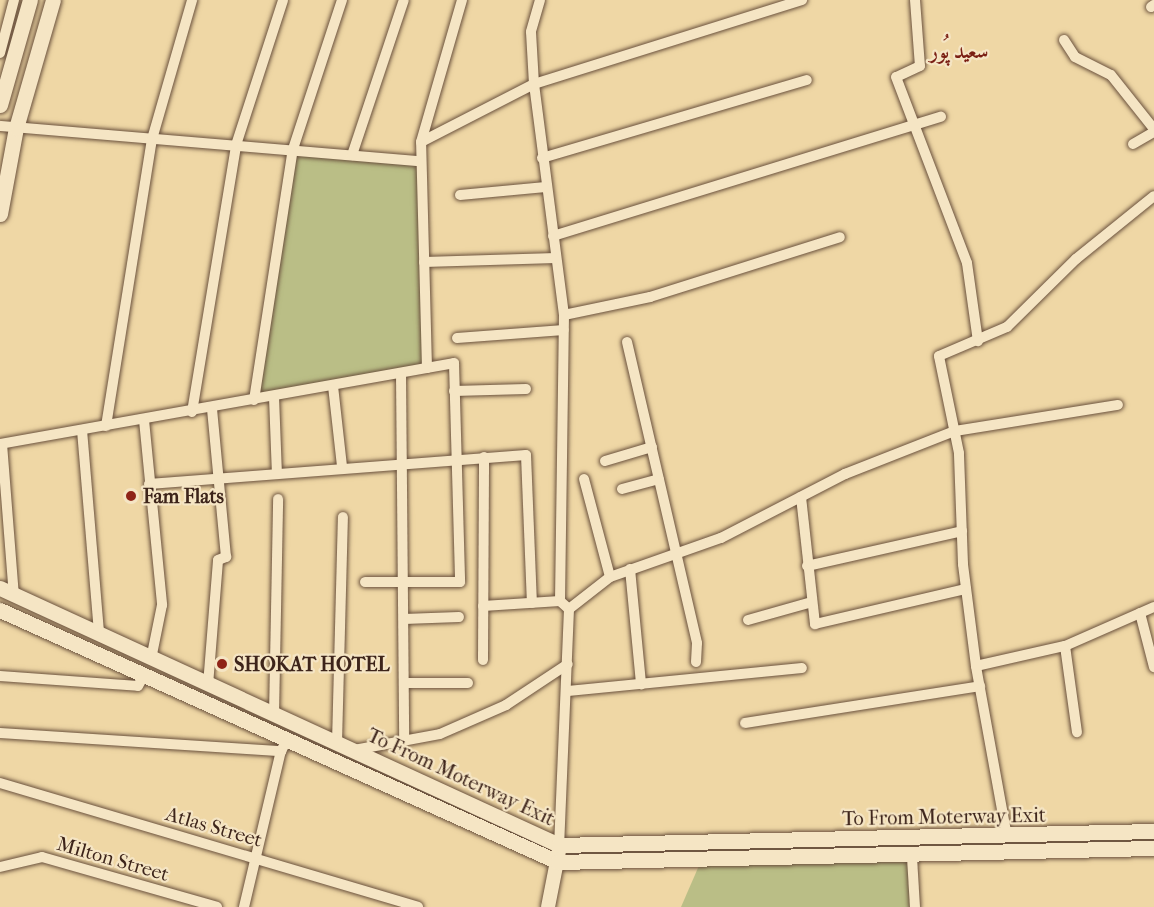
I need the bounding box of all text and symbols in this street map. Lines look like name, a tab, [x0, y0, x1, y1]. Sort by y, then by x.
district label: سعید پُور	[930, 38, 988, 64]
place label: Fam Flats	[143, 484, 224, 508]
marker: Fam Flats	[124, 489, 138, 503]
place label: SHOKAT HOTEL	[234, 652, 389, 676]
marker: SHOKAT HOTEL	[215, 657, 229, 671]
street label: To From Moterway Exit	[364, 723, 558, 831]
street label: Atlas Street	[163, 802, 265, 852]
street label: To From Moterway Exit	[842, 803, 1046, 831]
street label: Milton Street	[54, 832, 172, 886]

